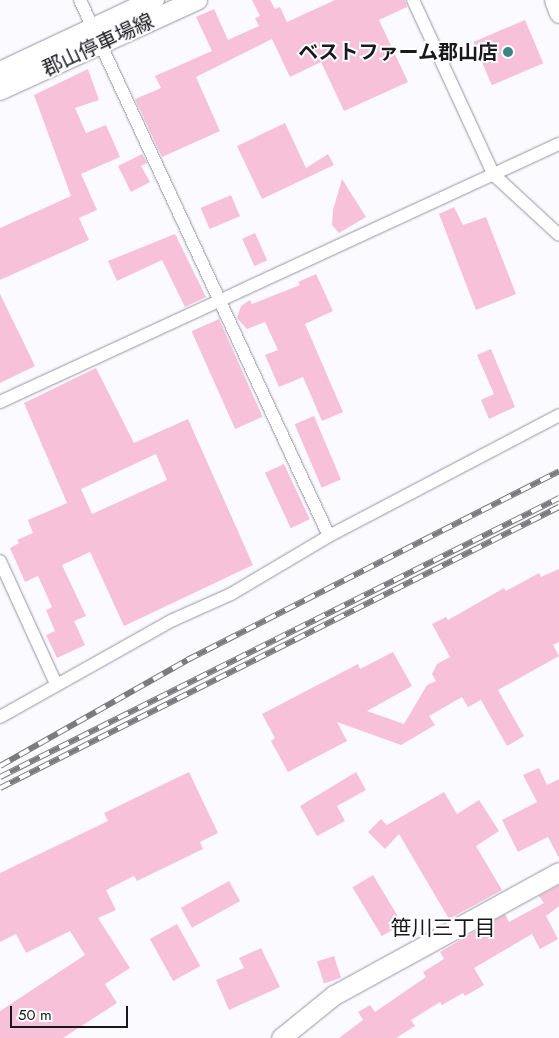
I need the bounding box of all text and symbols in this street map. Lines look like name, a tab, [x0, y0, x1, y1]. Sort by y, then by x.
street label: 郡山停車場線	[39, 9, 157, 81]
place label: ベストファーム郡山店	[298, 40, 498, 64]
marker: ベストファーム郡山店	[502, 46, 514, 58]
district label: 笹川三丁目	[391, 915, 495, 941]
scale bar	[12, 996, 130, 1028]
text: 50 m	[18, 1004, 52, 1026]

